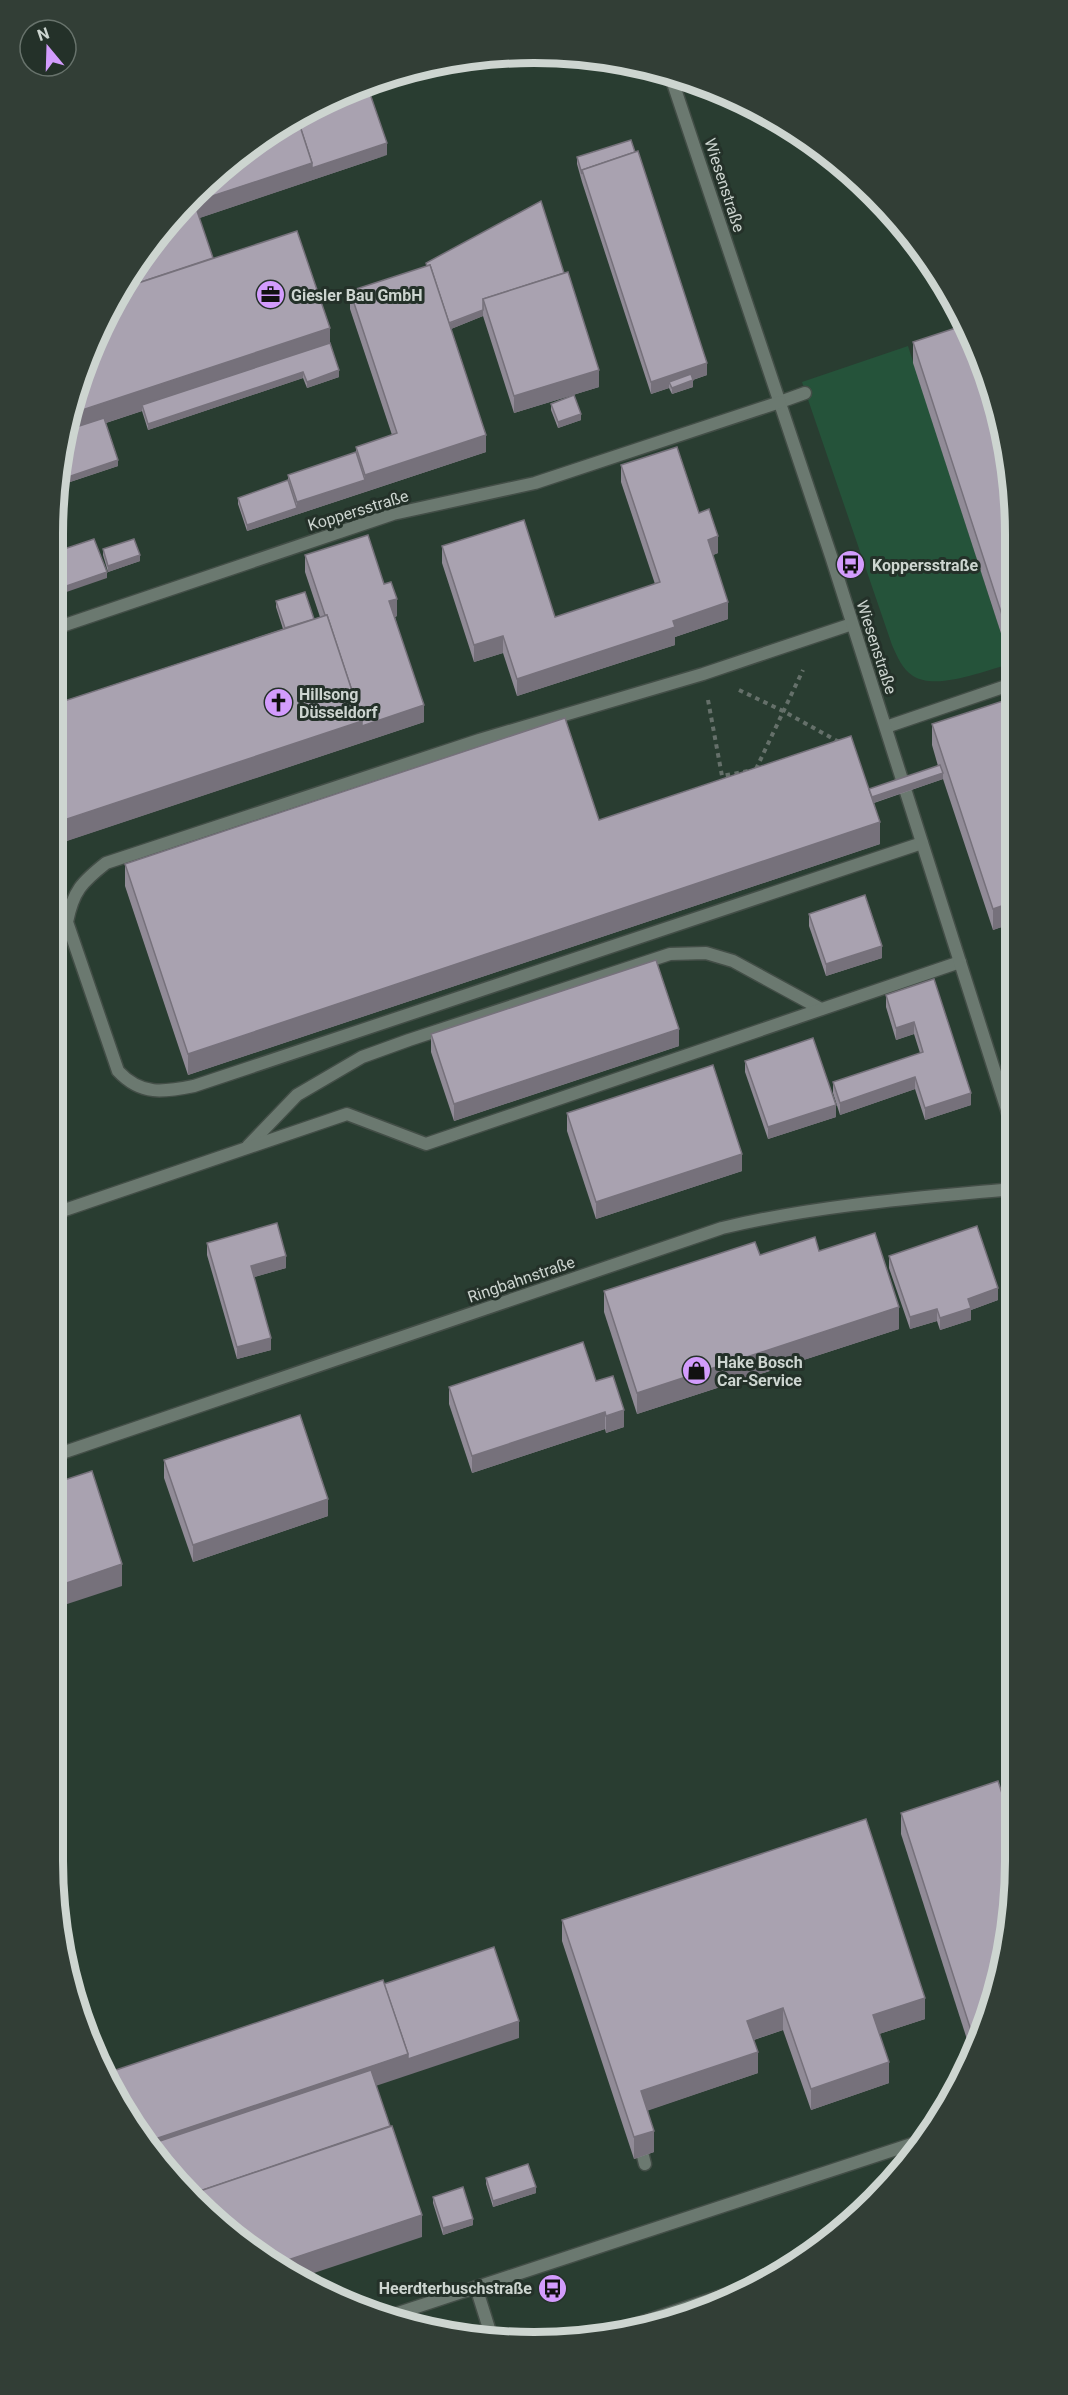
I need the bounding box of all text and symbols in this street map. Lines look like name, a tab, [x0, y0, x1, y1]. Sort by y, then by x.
north arrow	[18, 18, 78, 78]
text: N	[35, 23, 52, 45]
street label: Wiesenstraße	[700, 136, 749, 234]
office icon: Giesler Bau GmbH	[254, 279, 286, 311]
place label: Giesler Bau GmbH	[291, 286, 422, 305]
street label: Koppersstraße	[305, 486, 411, 535]
bus stop icon: Koppersstraße	[835, 549, 867, 581]
place label: Koppersstraße	[872, 556, 979, 575]
street label: Wiesenstraße	[852, 598, 901, 696]
place label: Hillsong Düsseldorf	[299, 685, 378, 722]
church icon: Hillsong Düsseldorf	[262, 687, 294, 719]
street label: Ringbahnstraße	[465, 1252, 577, 1307]
place label: Hake Bosch Car-Service	[717, 1353, 803, 1390]
shop icon: Hake Bosch Car-Service	[680, 1355, 712, 1387]
bus stop icon: Heerdterbuschstraße	[537, 2272, 569, 2304]
place label: Heerdterbuschstraße	[379, 2279, 532, 2298]

